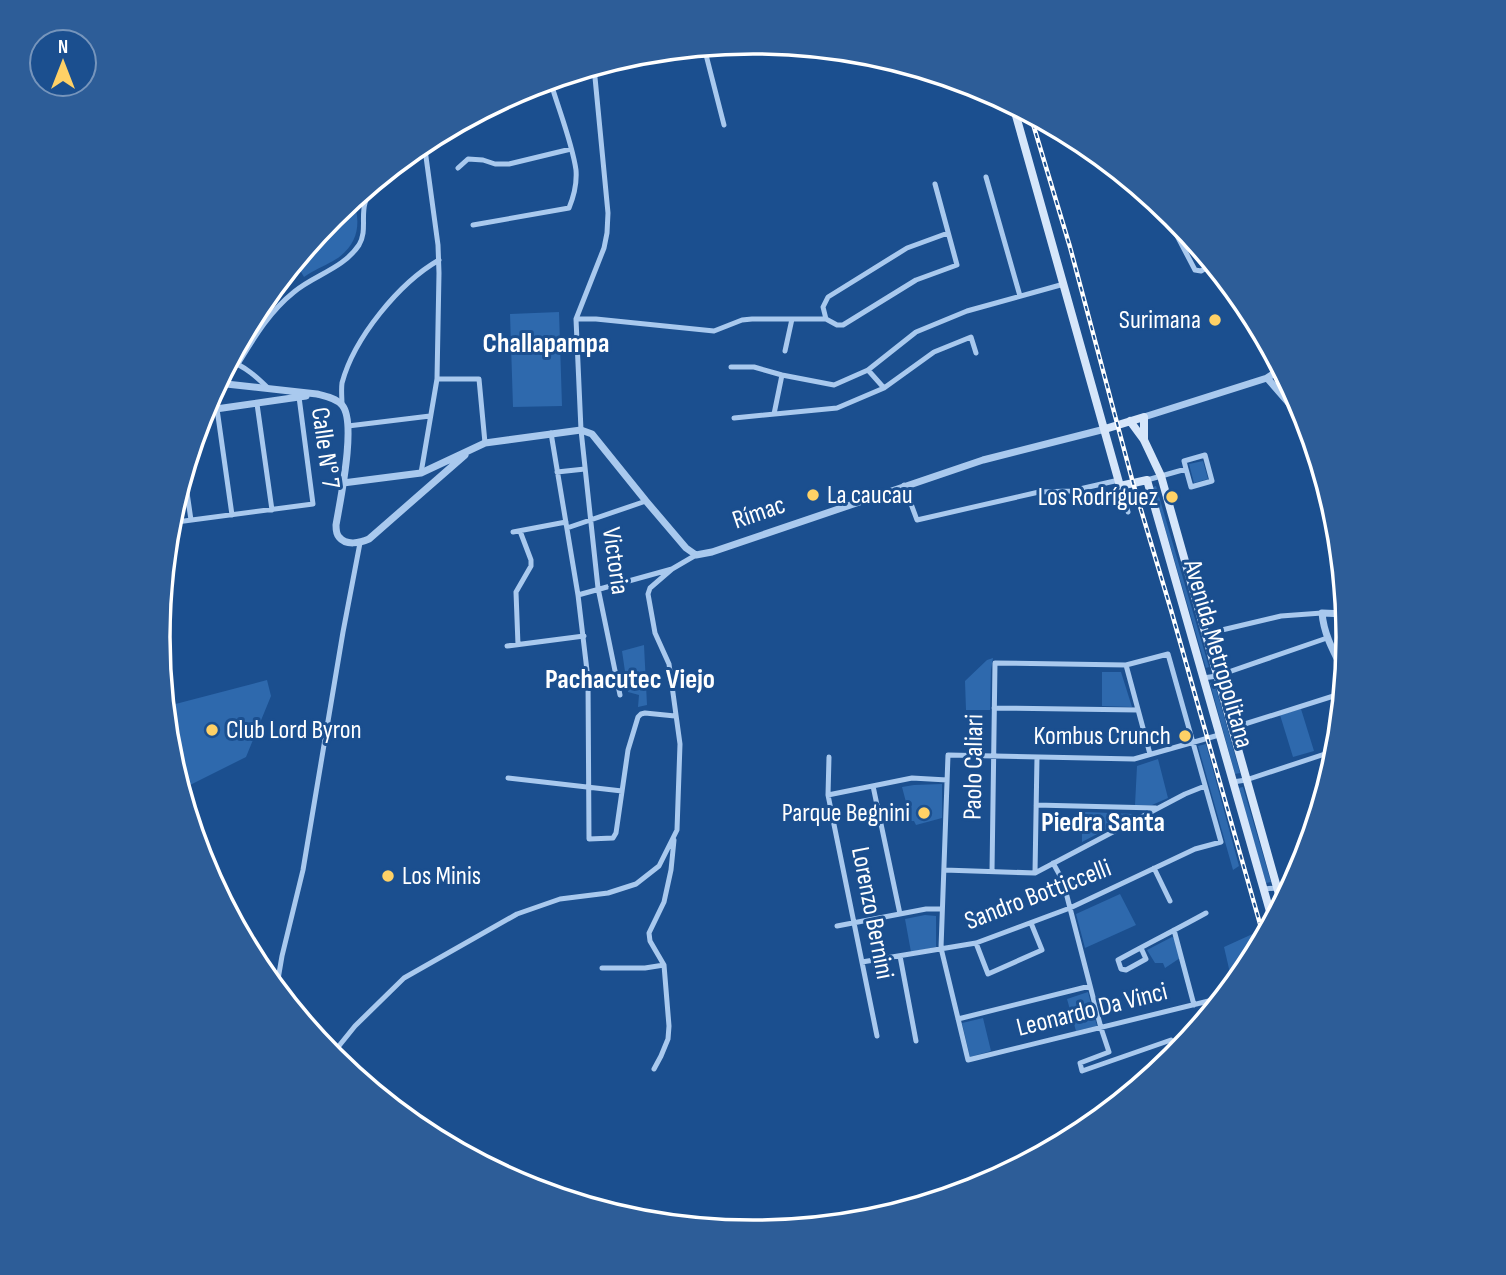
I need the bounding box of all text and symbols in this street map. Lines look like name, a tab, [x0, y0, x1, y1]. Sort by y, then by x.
north arrow	[28, 28, 98, 98]
text: N	[58, 36, 68, 59]
place label: Surimana	[1119, 305, 1201, 336]
marker: Surimana	[1207, 312, 1223, 328]
district label: Challapampa	[483, 327, 609, 360]
street label: Calle N° 7	[304, 405, 346, 491]
place label: La caucau	[827, 480, 913, 511]
place label: Los Rodríguez	[1038, 482, 1158, 513]
marker: La caucau	[805, 487, 821, 503]
marker: Los Rodríguez	[1164, 489, 1180, 505]
street label: Rímac	[728, 490, 790, 536]
street label: Victoria	[595, 525, 635, 597]
street label: Avenida Metropolitana	[1176, 555, 1260, 752]
district label: Pachacutec Viejo	[545, 663, 715, 696]
street label: Paolo Caliari	[958, 714, 990, 820]
place label: Club Lord Byron	[226, 715, 362, 746]
place label: Kombus Crunch	[1034, 721, 1171, 752]
marker: Club Lord Byron	[204, 722, 220, 738]
marker: Kombus Crunch	[1177, 728, 1193, 744]
place label: Parque Begnini	[782, 798, 910, 829]
marker: Parque Begnini	[916, 805, 932, 821]
district label: Piedra Santa	[1041, 806, 1165, 839]
street label: Lorenzo Bernini	[844, 844, 900, 982]
street label: Sandro Botticcelli	[960, 853, 1116, 937]
place label: Los Minis	[402, 861, 481, 892]
marker: Los Minis	[380, 868, 396, 884]
street label: Leonardo Da Vinci	[1013, 976, 1171, 1044]

